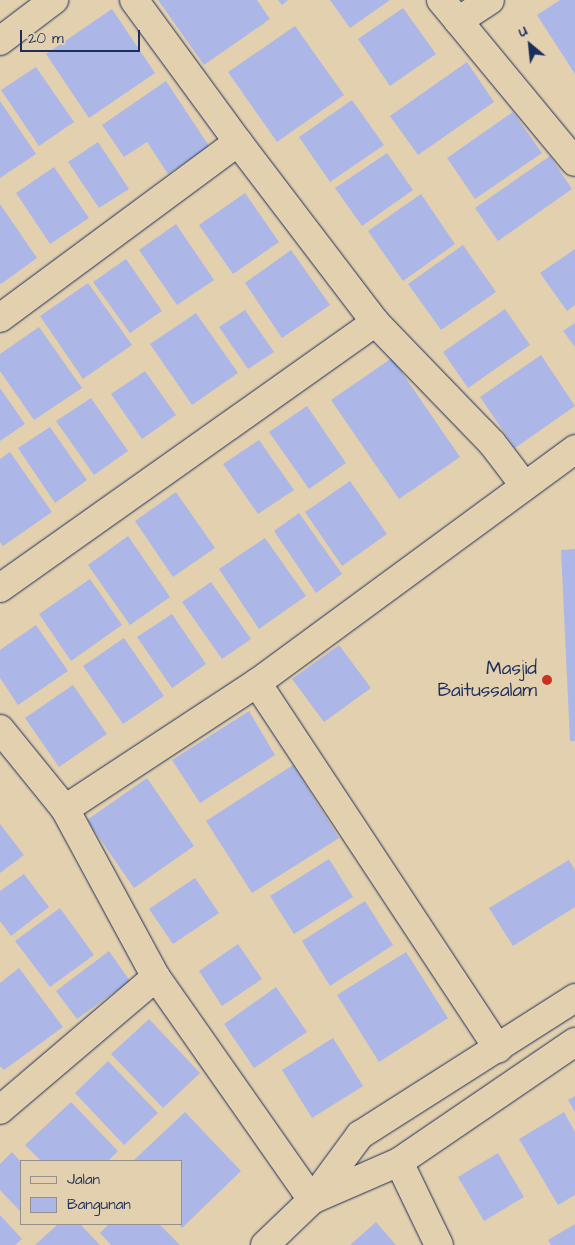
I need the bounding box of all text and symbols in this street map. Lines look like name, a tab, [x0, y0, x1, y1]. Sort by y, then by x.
scale bar	[22, 20, 142, 52]
north arrow	[505, 20, 555, 70]
text: U	[515, 21, 531, 42]
text: 20 m	[28, 28, 64, 49]
place label: Masjid Baitussalam	[437, 658, 537, 702]
marker: Masjid Baitussalam	[541, 674, 553, 686]
legend	[20, 1160, 182, 1225]
text: Jalan	[67, 1169, 100, 1190]
text: Bangunan	[67, 1194, 131, 1215]

